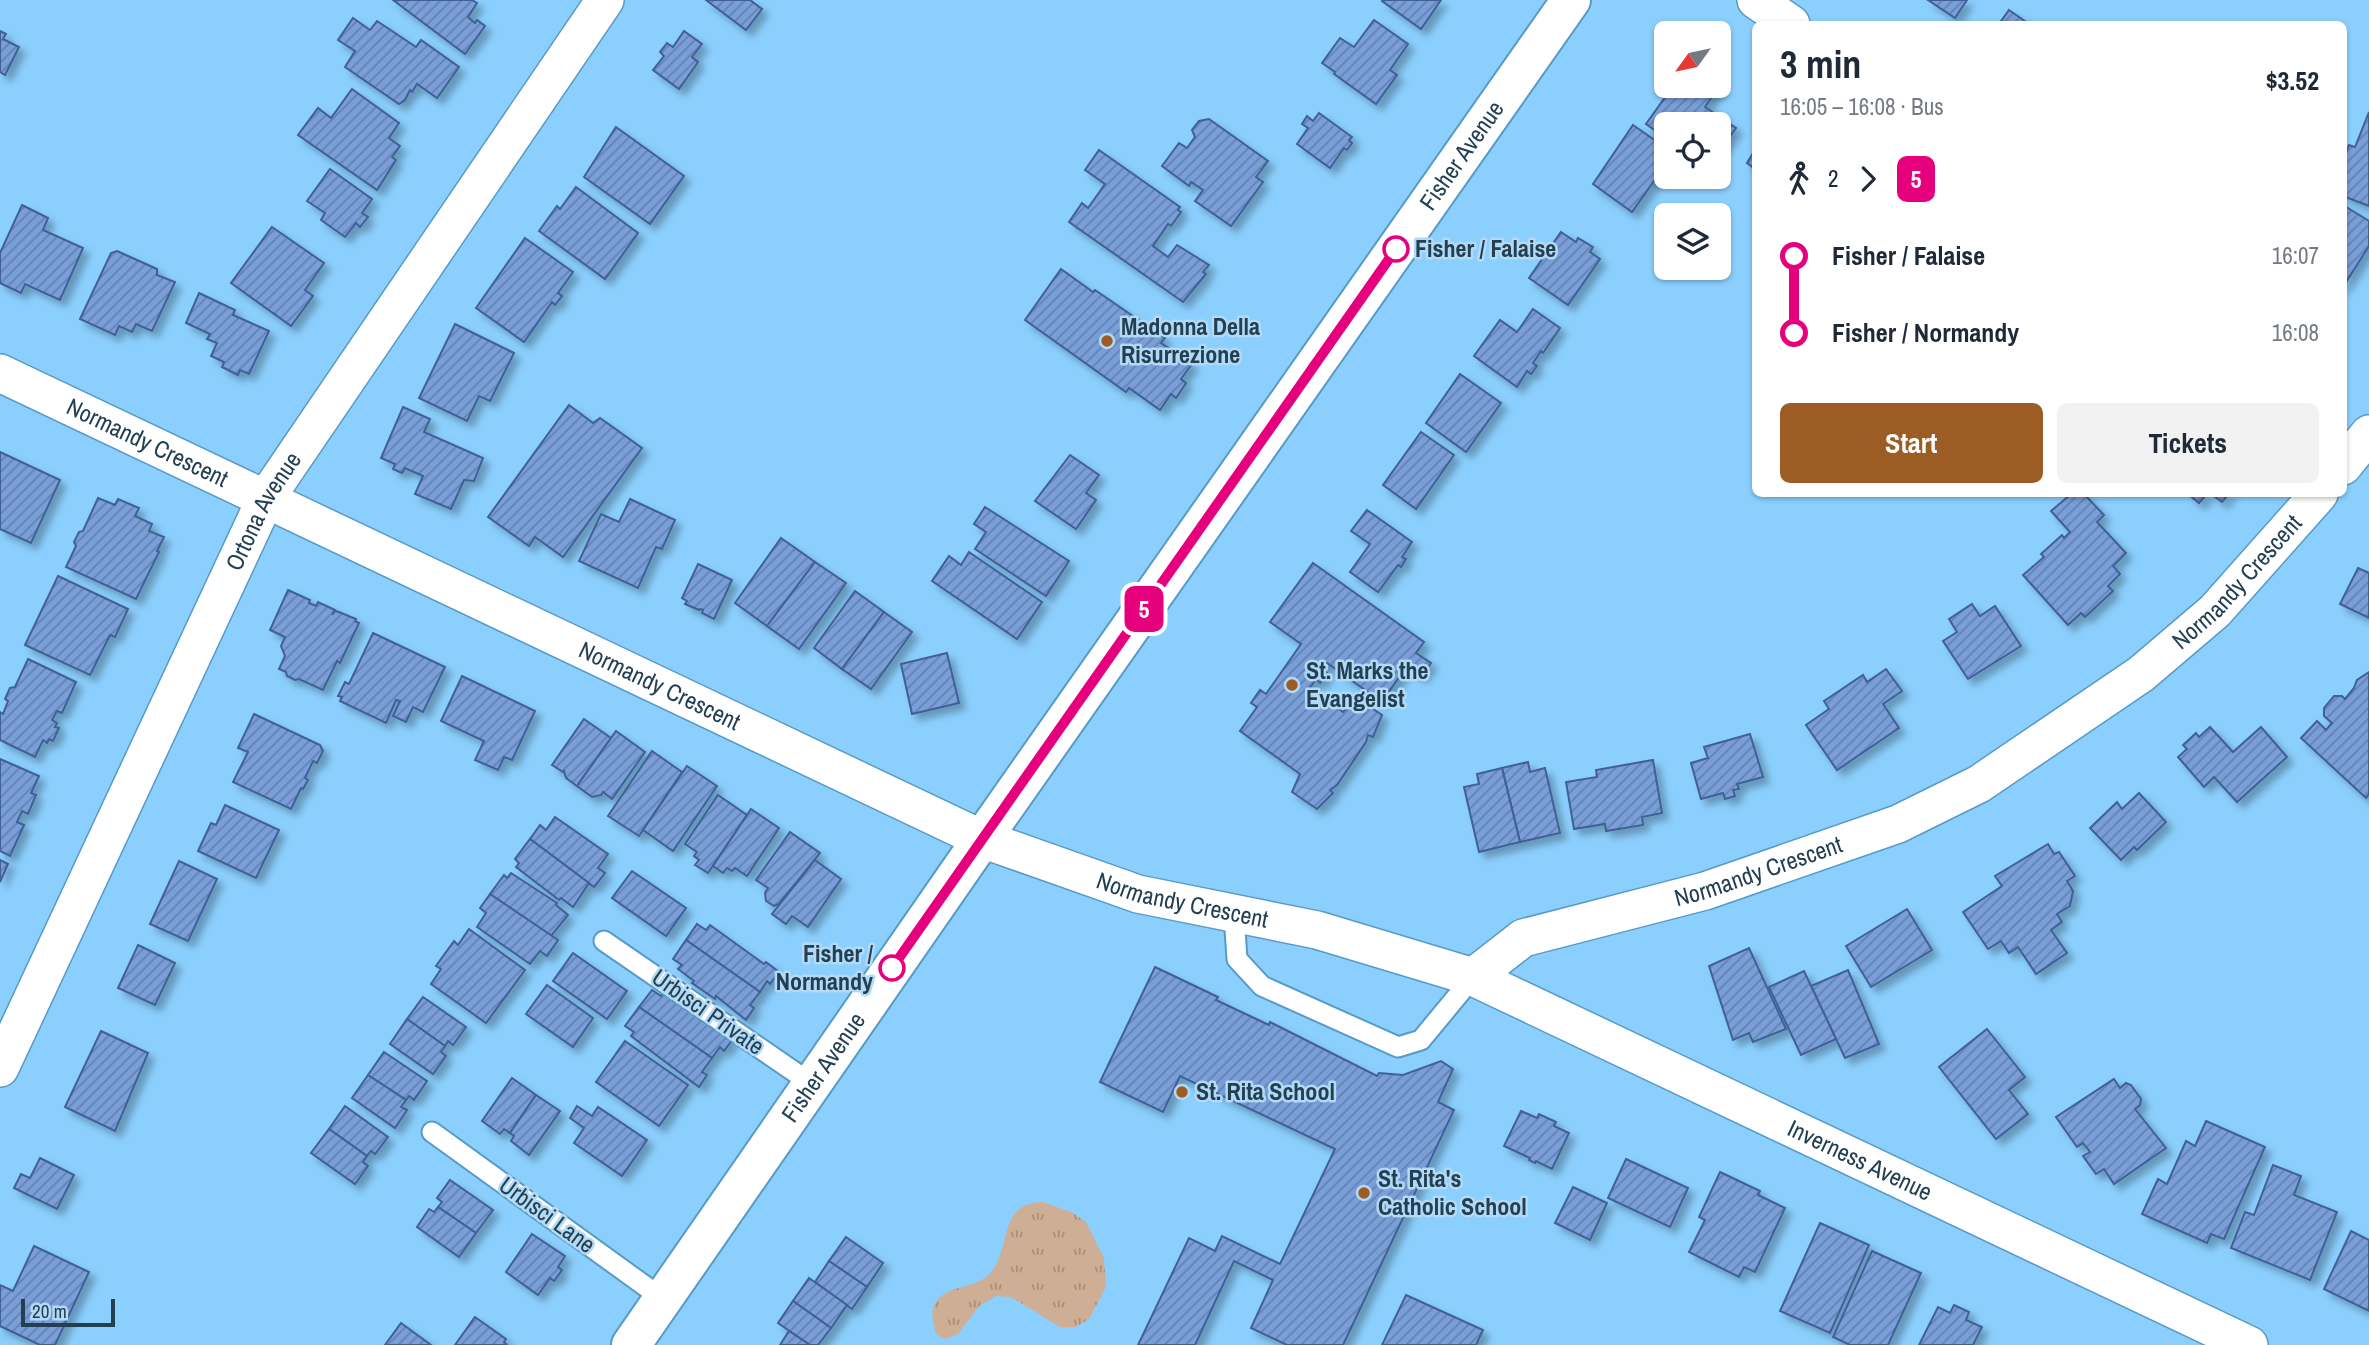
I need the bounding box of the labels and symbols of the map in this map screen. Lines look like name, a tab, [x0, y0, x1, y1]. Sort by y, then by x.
north arrow	[1654, 21, 1731, 98]
street label: Fisher Avenue	[1412, 94, 1511, 216]
place label: Fisher / Falaise	[1415, 232, 1556, 264]
marker: Fisher / Falaise	[1383, 236, 1409, 262]
place label: Madonna Della Risurrezione	[1121, 310, 1260, 370]
marker: Madonna Della Risurrezione	[1099, 333, 1115, 349]
street label: Normandy Crescent	[62, 390, 234, 494]
street label: Ortona Avenue	[217, 445, 308, 576]
street label: Normandy Crescent	[2165, 507, 2309, 656]
line badge: 5	[1121, 586, 1167, 632]
street label: Normandy Crescent	[574, 633, 746, 737]
place label: St. Marks the Evangelist	[1306, 654, 1429, 714]
marker: St. Marks the Evangelist	[1284, 677, 1300, 693]
street label: Normandy Crescent	[1671, 827, 1847, 913]
street label: Normandy Crescent	[1093, 864, 1271, 935]
place label: Fisher / Normandy	[776, 937, 874, 997]
marker: Fisher / Normandy	[879, 955, 905, 981]
street label: Urbisci Private	[646, 961, 771, 1062]
street label: Fisher Avenue	[774, 1006, 872, 1128]
place label: St. Rita School	[1196, 1075, 1335, 1107]
marker: St. Rita School	[1174, 1084, 1190, 1100]
street label: Inverness Avenue	[1783, 1112, 1938, 1207]
place label: St. Rita's Catholic School	[1378, 1162, 1527, 1222]
street label: Urbisci Lane	[493, 1168, 602, 1260]
marker: St. Rita's Catholic School	[1356, 1185, 1372, 1201]
scale bar	[21, 1296, 116, 1328]

